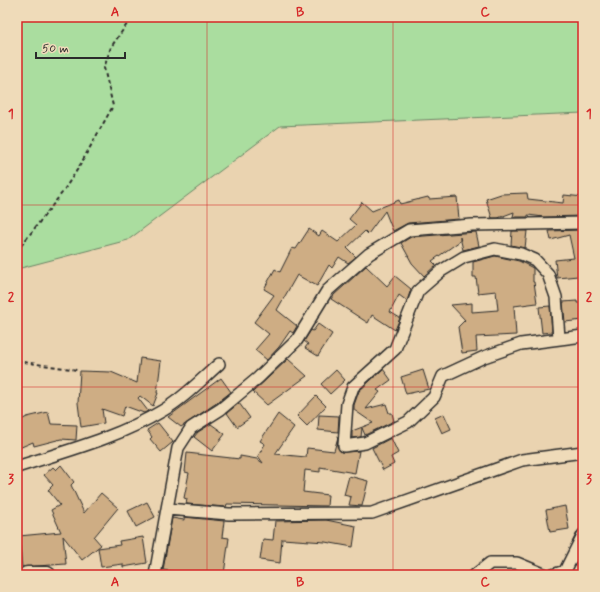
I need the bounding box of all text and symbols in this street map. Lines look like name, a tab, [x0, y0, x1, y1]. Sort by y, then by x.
text: A	[111, 4, 119, 21]
text: B	[296, 4, 305, 21]
text: C	[480, 4, 490, 21]
scale bar	[36, 34, 125, 60]
text: 50 m	[42, 41, 69, 57]
text: 1	[8, 106, 14, 123]
text: 1	[586, 106, 592, 123]
text: 2	[8, 289, 15, 306]
text: 2	[586, 289, 593, 306]
text: 3	[8, 471, 14, 488]
text: 3	[586, 471, 592, 488]
text: A	[111, 574, 119, 591]
text: B	[296, 574, 305, 591]
text: C	[480, 574, 490, 591]

